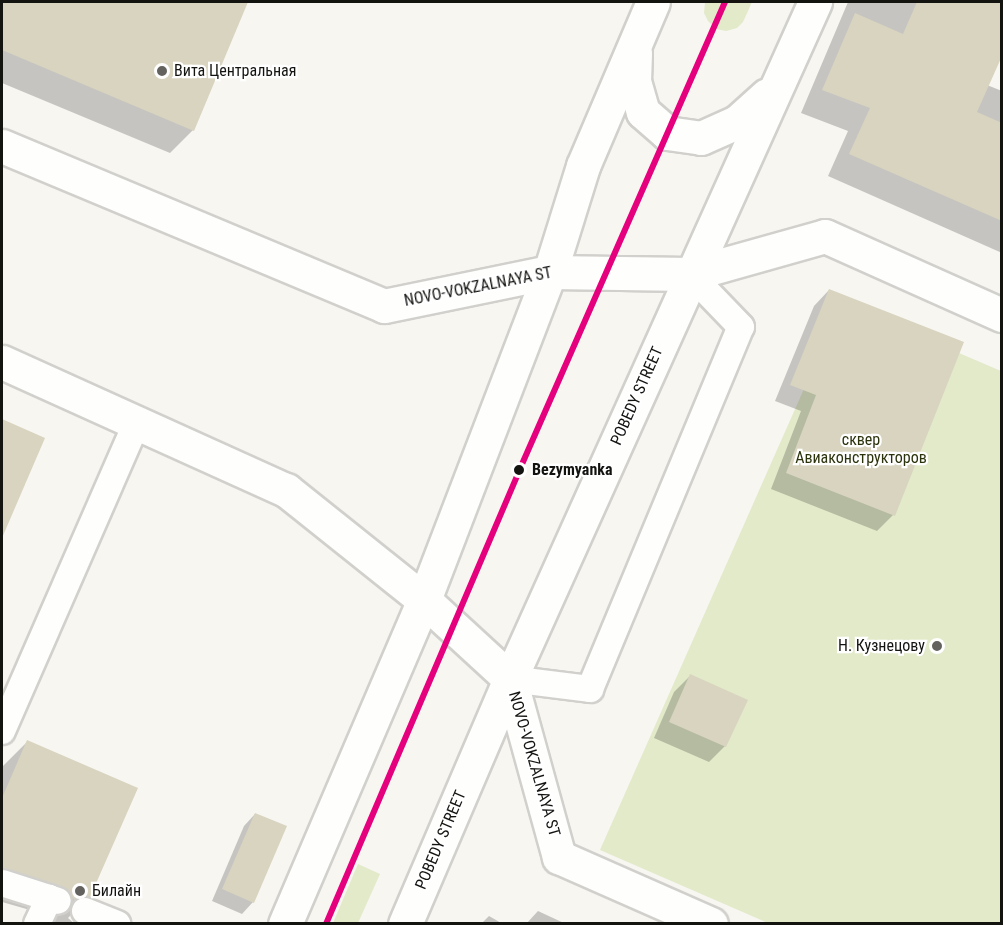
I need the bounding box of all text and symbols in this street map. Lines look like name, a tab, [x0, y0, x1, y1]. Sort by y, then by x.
place label: Вита Центральная	[174, 61, 296, 81]
marker: Вита Центральная	[155, 64, 169, 78]
street label: NOVO-VOKZALNAYA ST	[403, 263, 553, 311]
street label: POBEDY STREET	[607, 344, 667, 448]
park label: сквер Авиаконструкторов	[795, 430, 927, 468]
place label: Bezymyanka	[532, 460, 612, 480]
marker: Bezymyanka	[510, 461, 528, 479]
place label: Н. Кузнецову	[838, 636, 925, 656]
marker: Н. Кузнецову	[930, 639, 944, 653]
street label: NOVO-VOKZALNAYA ST	[504, 689, 564, 839]
street label: POBEDY STREET	[412, 788, 470, 892]
place label: Билайн	[92, 881, 141, 901]
marker: Билайн	[73, 884, 87, 898]

